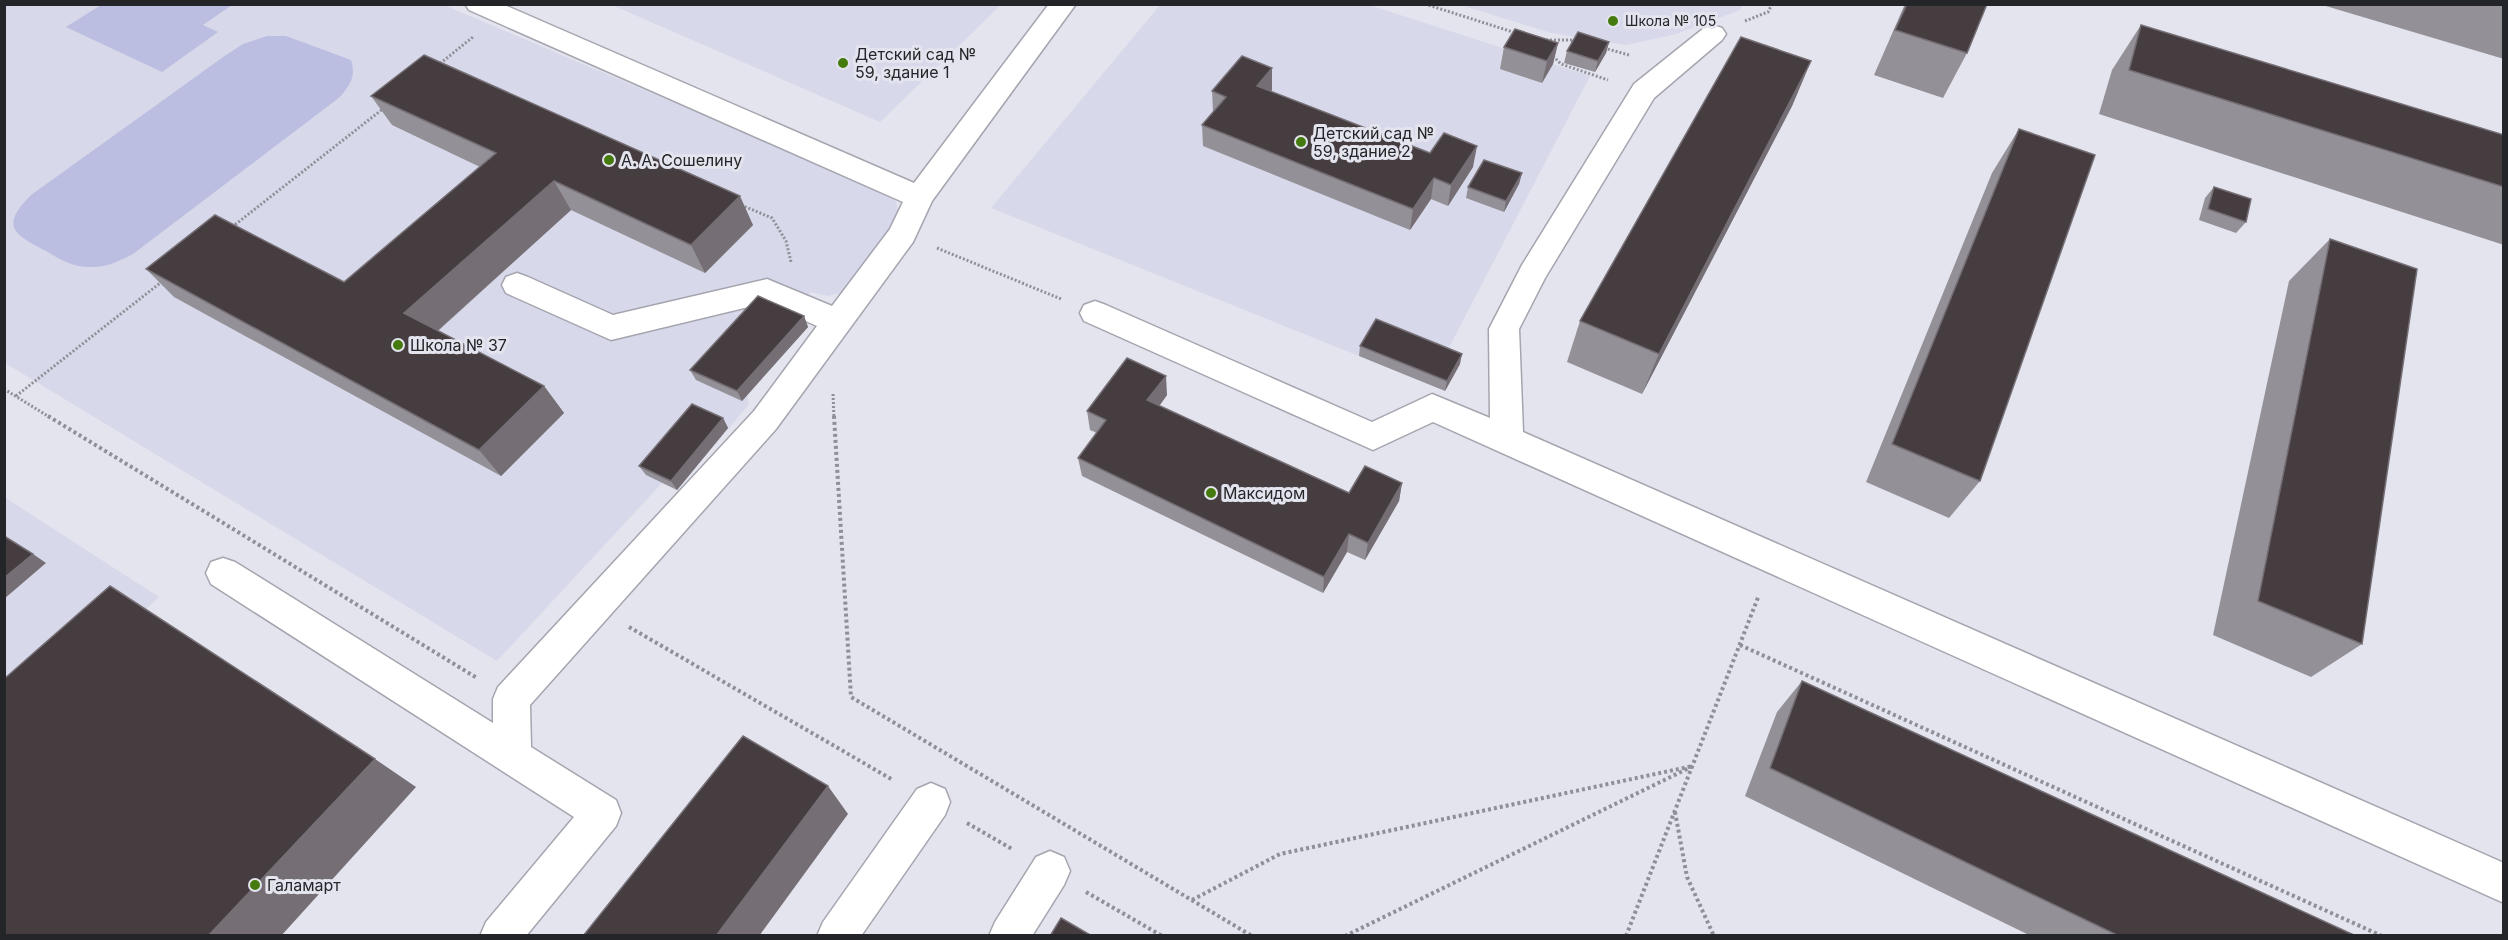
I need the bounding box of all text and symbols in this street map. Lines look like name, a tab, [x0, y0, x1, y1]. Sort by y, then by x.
place label: Школа № 105	[1625, 12, 1716, 29]
marker: Школа № 105	[1606, 14, 1620, 28]
place label: Детский сад № 59, здание 1	[855, 44, 976, 82]
marker: Детский сад № 59, здание 1	[836, 56, 850, 70]
place label: Детский сад № 59, здание 2	[1313, 123, 1434, 161]
marker: Детский сад № 59, здание 2	[1294, 135, 1308, 149]
place label: А. А. Сошелину	[621, 150, 742, 170]
marker: А. А. Сошелину	[602, 153, 616, 167]
place label: Школа № 37	[410, 335, 507, 355]
marker: Школа № 37	[391, 338, 405, 352]
place label: Максидом	[1223, 483, 1305, 503]
marker: Максидом	[1204, 486, 1218, 500]
place label: Галамарт	[267, 875, 341, 895]
marker: Галамарт	[248, 878, 262, 892]

